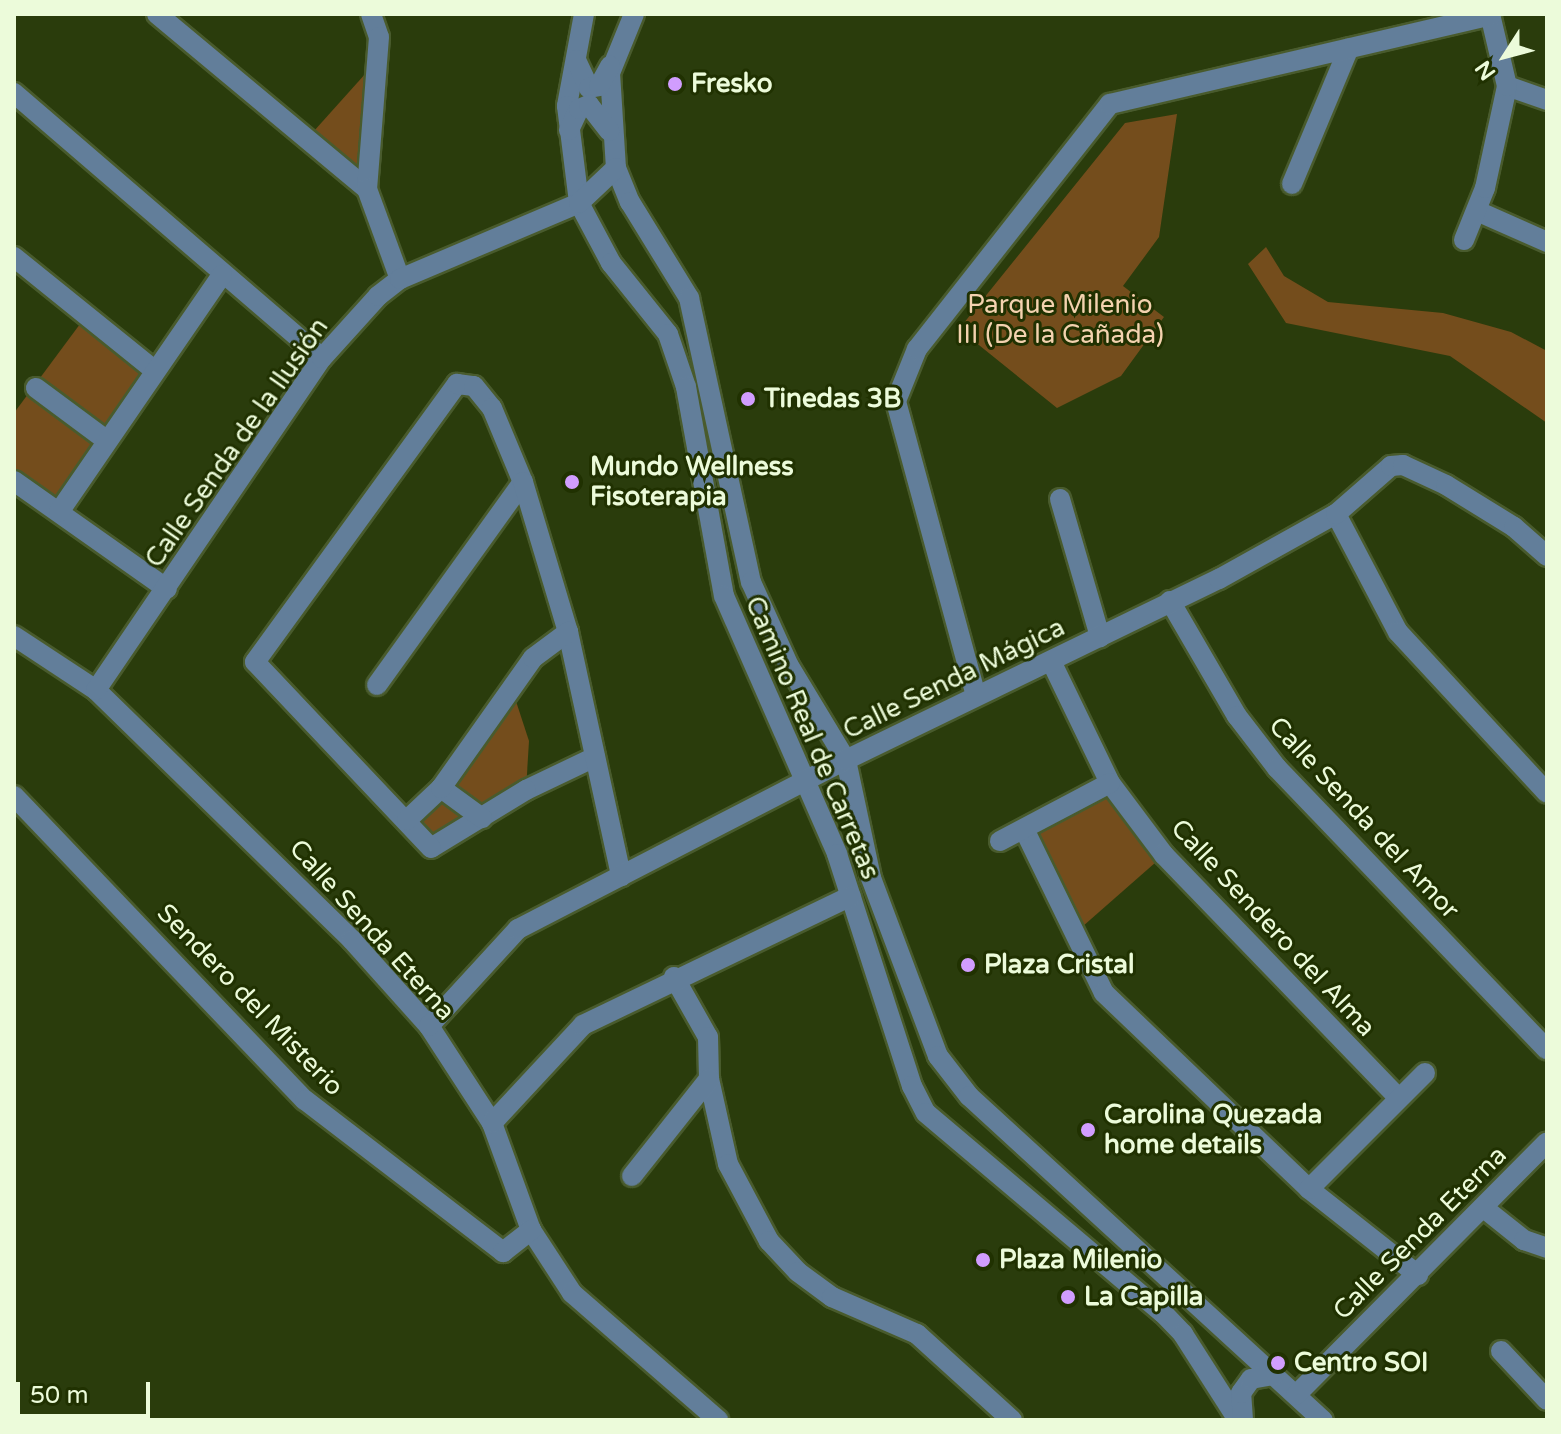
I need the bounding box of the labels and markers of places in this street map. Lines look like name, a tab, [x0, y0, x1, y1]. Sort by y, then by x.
place label: Fresko	[691, 68, 773, 100]
marker: Fresko	[666, 75, 684, 93]
place label: Tinedas 3B	[764, 383, 901, 415]
marker: Tinedas 3B	[739, 390, 757, 408]
place label: Mundo Wellness Fisoterapia	[590, 451, 794, 512]
marker: Mundo Wellness Fisoterapia	[561, 471, 583, 493]
place label: Plaza Cristal	[984, 949, 1134, 981]
marker: Plaza Cristal	[959, 956, 977, 974]
place label: Carolina Quezada home details	[1104, 1099, 1322, 1160]
marker: Carolina Quezada home details	[1079, 1121, 1097, 1139]
place label: Plaza Milenio	[999, 1244, 1162, 1276]
marker: Plaza Milenio	[974, 1251, 992, 1269]
place label: La Capilla	[1084, 1281, 1203, 1313]
marker: La Capilla	[1059, 1288, 1077, 1306]
place label: Centro SOI	[1294, 1347, 1428, 1379]
marker: Centro SOI	[1269, 1354, 1287, 1372]

